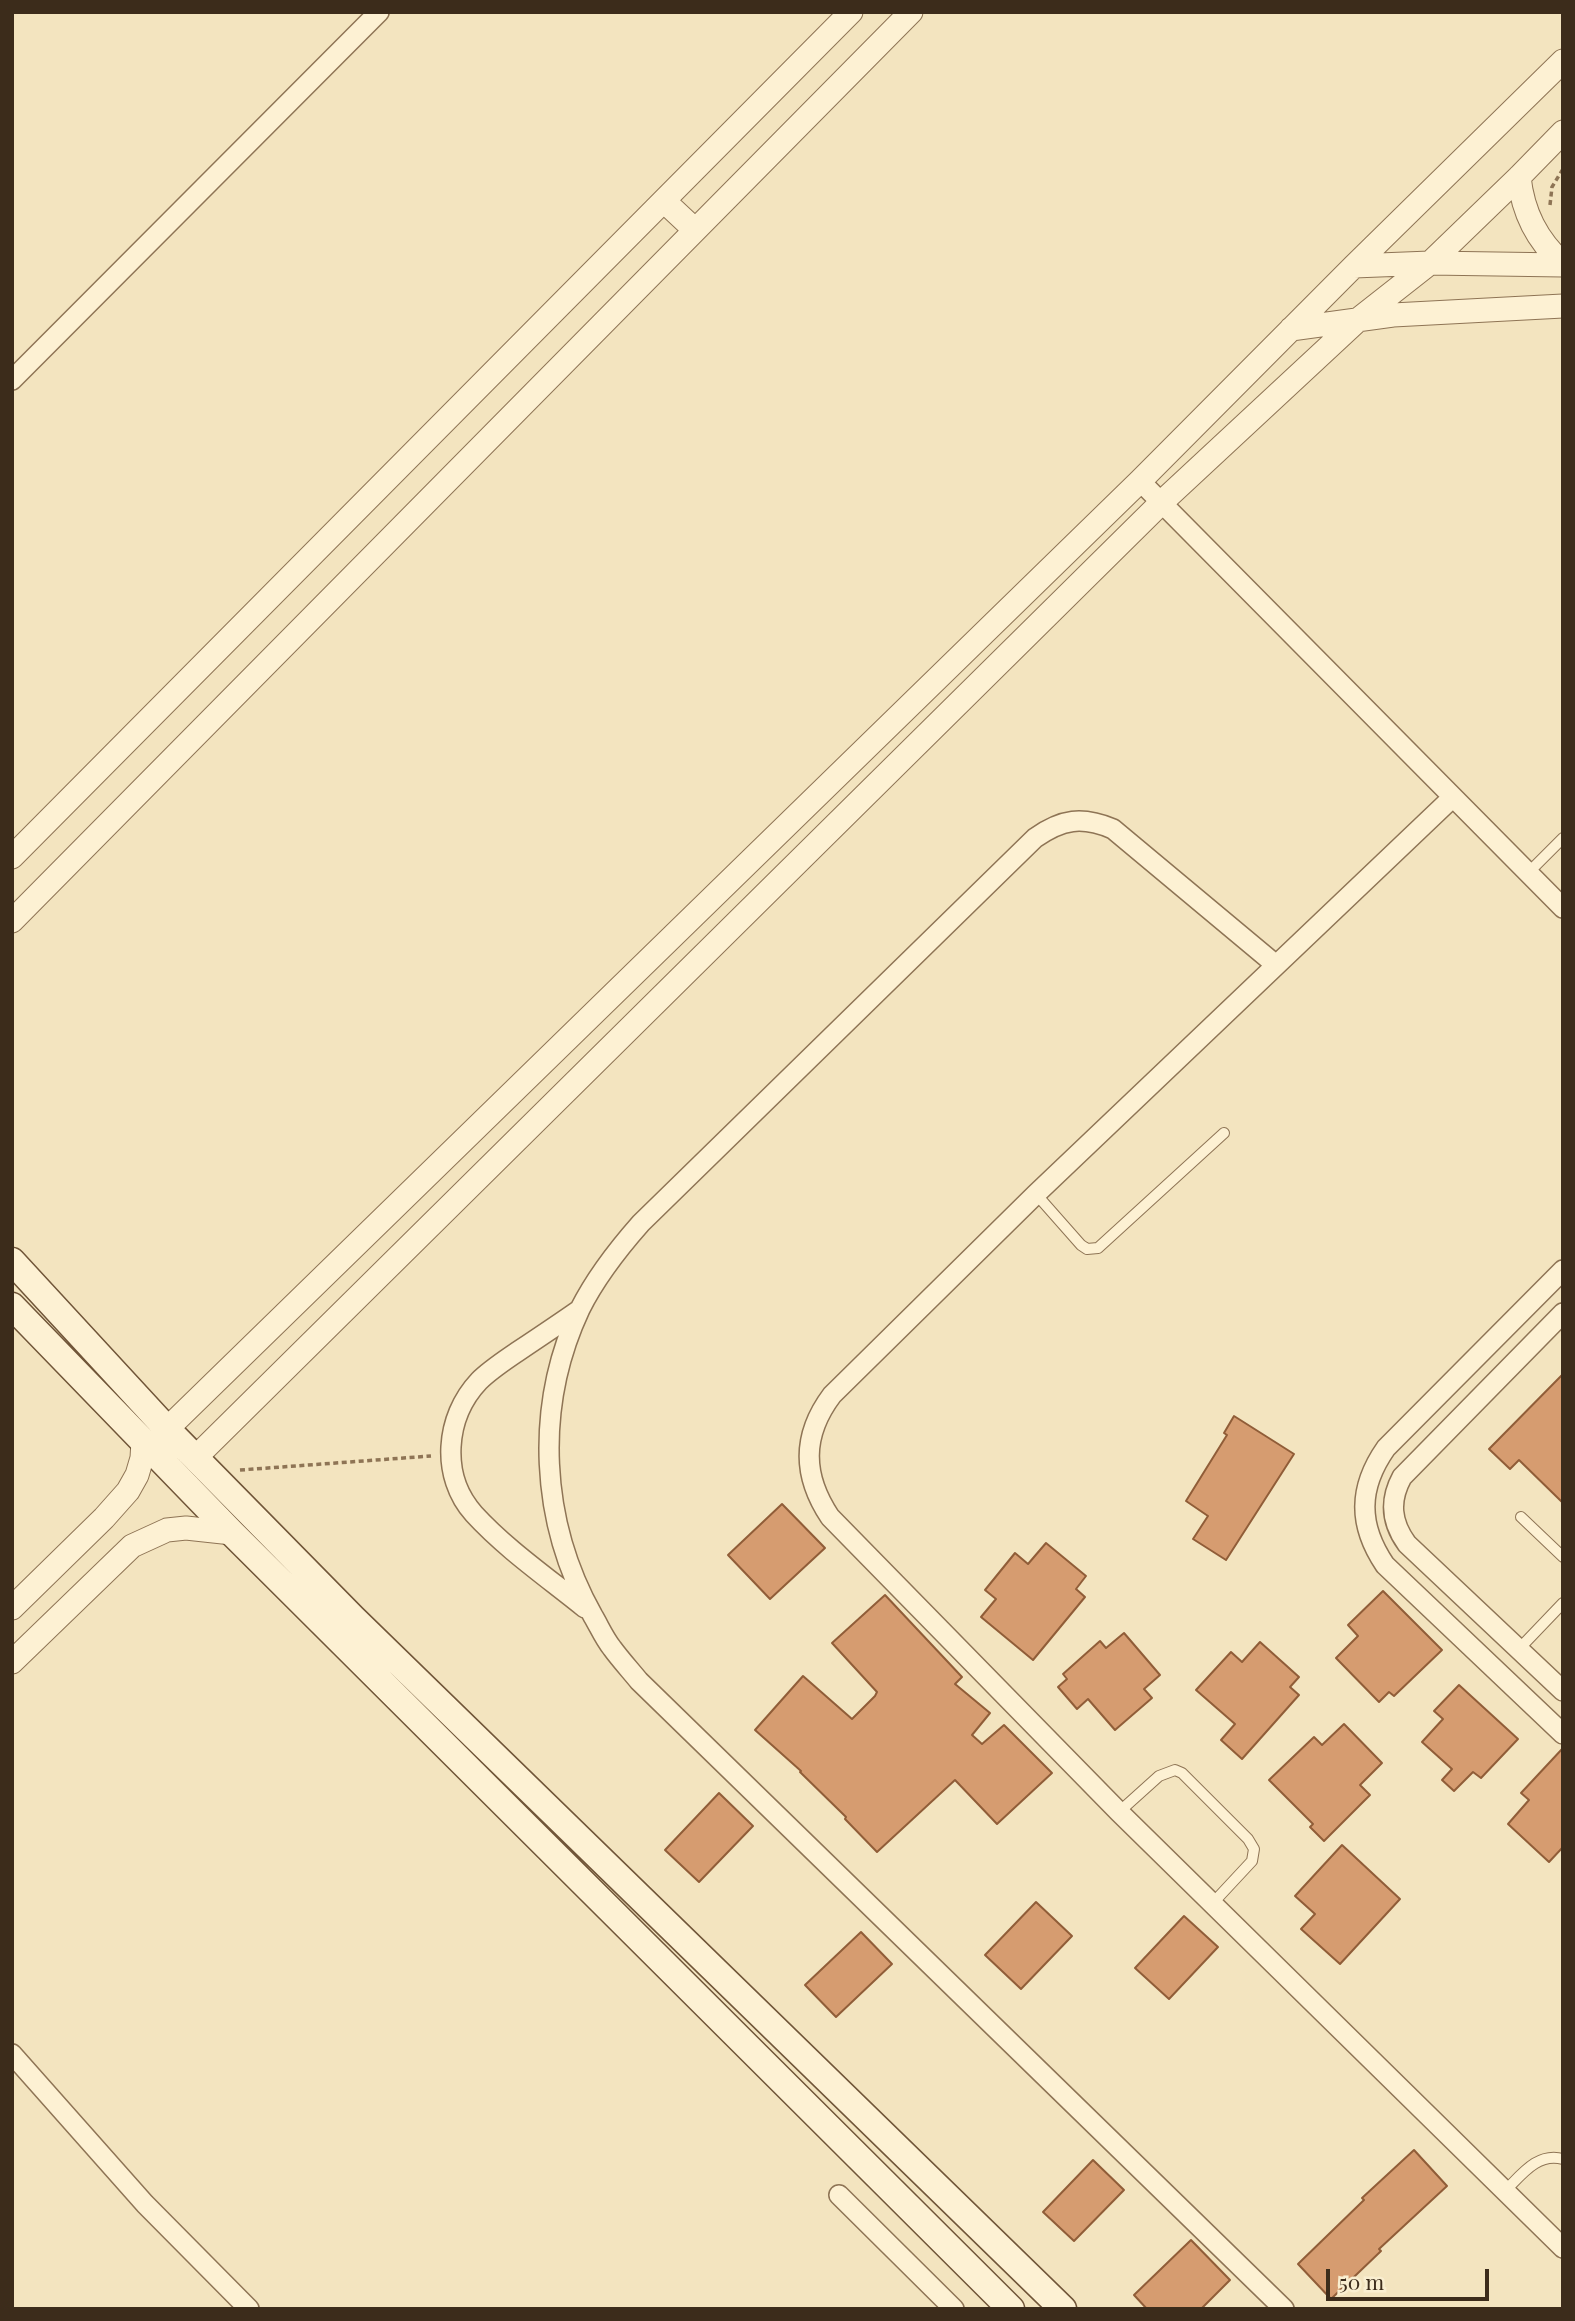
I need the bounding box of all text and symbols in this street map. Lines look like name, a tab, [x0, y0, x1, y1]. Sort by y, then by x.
scale bar	[1330, 2254, 1493, 2298]
text: 50 m	[1339, 2267, 1384, 2295]

